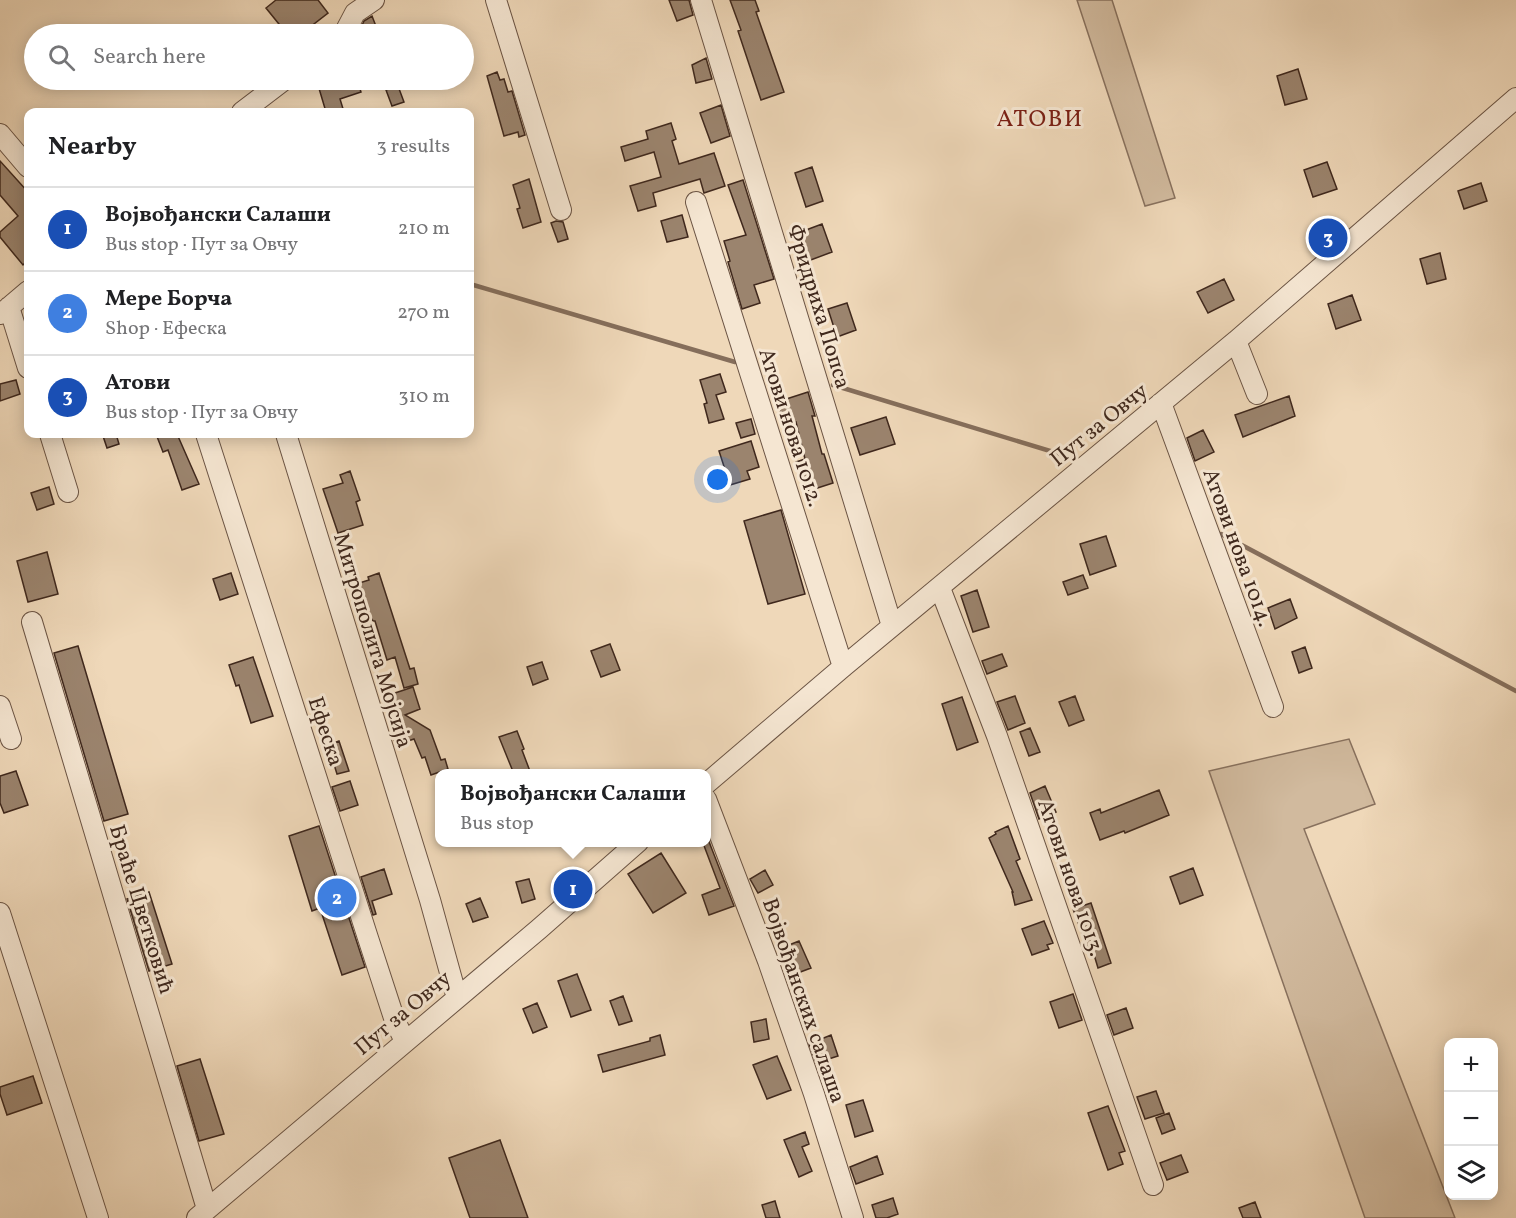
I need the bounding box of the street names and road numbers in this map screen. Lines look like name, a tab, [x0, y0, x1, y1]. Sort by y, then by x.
street label: Фридриха Попса	[778, 221, 857, 393]
street label: Атови нова 1012.	[749, 345, 830, 511]
street label: Пут за Овчу	[1044, 377, 1155, 475]
street label: Атови нова 1014.	[1194, 464, 1280, 631]
street label: Митрополита Мојсија	[324, 529, 419, 752]
street label: Ефеска	[299, 693, 350, 771]
street label: Атови нова 1013.	[1028, 795, 1111, 961]
street label: Браће Цветковић	[100, 821, 181, 998]
street label: Војвођанских салаша	[753, 894, 852, 1108]
street label: Пут за Овчу	[348, 964, 459, 1064]

